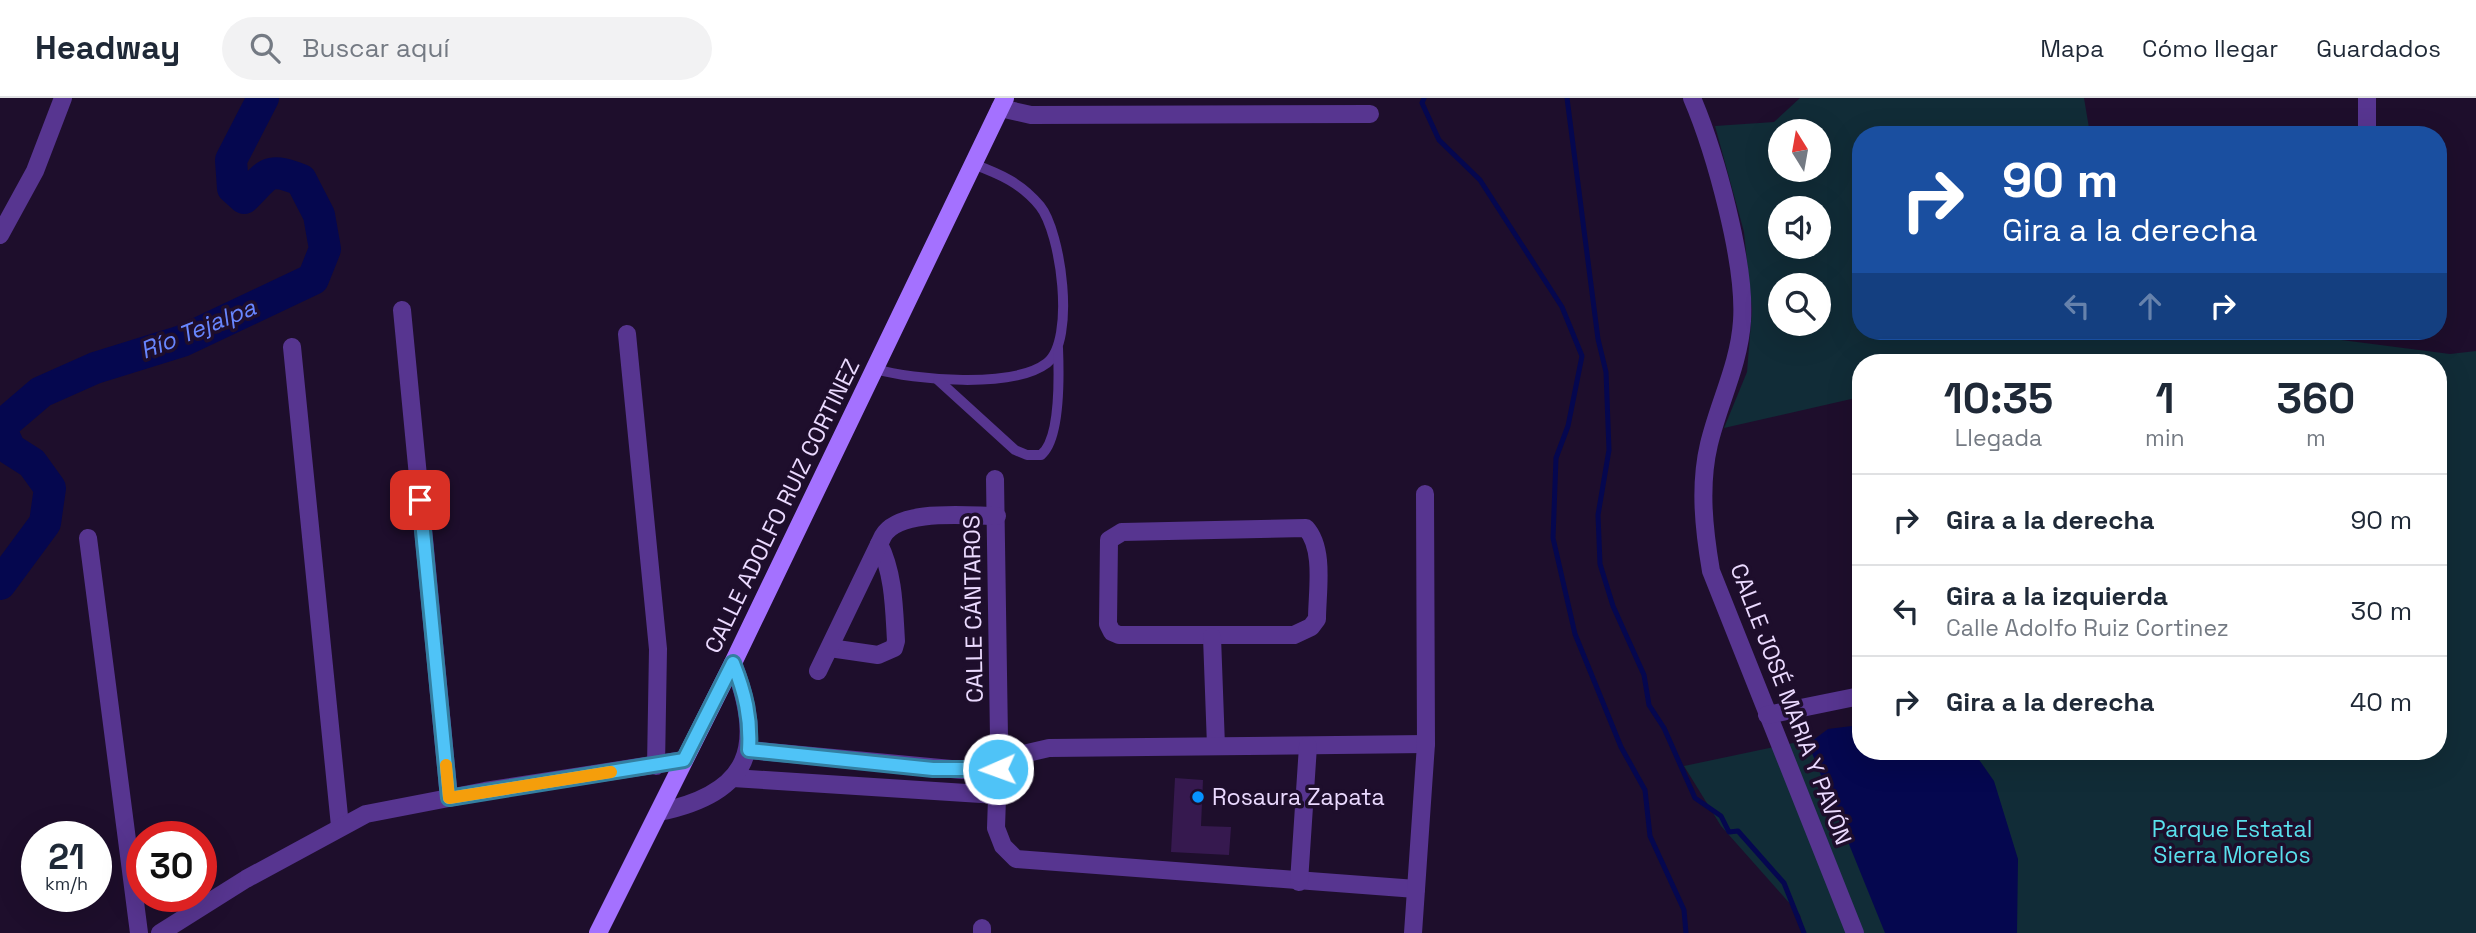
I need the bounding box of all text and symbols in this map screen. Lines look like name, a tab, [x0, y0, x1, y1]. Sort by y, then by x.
search box	[222, 17, 712, 80]
text: Headway	[35, 27, 180, 69]
icon: search	[246, 29, 284, 67]
text: Buscar aquí	[302, 31, 450, 65]
text: Mapa	[2040, 33, 2104, 64]
text: Cómo llegar	[2142, 33, 2278, 64]
text: Guardados	[2316, 33, 2441, 64]
north arrow	[1768, 119, 1830, 182]
map controls	[1768, 119, 1831, 336]
text: 90 m	[2002, 149, 2118, 211]
icon: right	[1887, 154, 1978, 245]
button: sound	[1768, 196, 1831, 259]
text: Gira a la derecha	[2002, 210, 2257, 250]
button: search	[1768, 273, 1831, 336]
icon: left	[2058, 287, 2096, 325]
icon: ahead	[2131, 287, 2169, 325]
icon: right	[2204, 287, 2242, 325]
water label: Río Tejalpa	[135, 291, 260, 366]
street label: CALLE ADOLFO RUIZ CORTINEZ	[698, 354, 866, 658]
text: 10:35	[1944, 372, 2053, 425]
text: 1	[2155, 372, 2174, 425]
text: 360	[2276, 372, 2355, 425]
text: Llegada	[1955, 423, 2042, 453]
text: min	[2145, 423, 2185, 453]
text: m	[2306, 423, 2326, 453]
pin	[390, 470, 450, 530]
icon: arrive	[401, 481, 439, 519]
icon: right	[1887, 501, 1925, 539]
text: Gira a la derecha	[1946, 503, 2155, 537]
text: 90 m	[2350, 503, 2412, 537]
street label: CALLE CÁNTAROS	[956, 515, 990, 703]
street label: CALLE JOSÉ MARIA Y PAVÓN	[1723, 559, 1859, 849]
text: Gira a la izquierda	[1946, 579, 2168, 613]
icon: left	[1887, 592, 1925, 630]
text: 30 m	[2351, 594, 2412, 628]
text: Calle Adolfo Ruiz Cortinez	[1946, 613, 2229, 643]
icon: right	[1887, 683, 1925, 721]
text: Gira a la derecha	[1946, 685, 2155, 719]
text: 40 m	[2350, 685, 2412, 719]
position arrow	[961, 732, 1035, 806]
place label: Rosaura Zapata	[1212, 782, 1385, 812]
marker: Rosaura Zapata	[1190, 789, 1206, 805]
park label: Parque Estatal Sierra Morelos	[2152, 814, 2312, 870]
speed limit sign: 30	[126, 821, 217, 912]
text: 21	[48, 835, 85, 879]
text: km/h	[45, 872, 88, 895]

